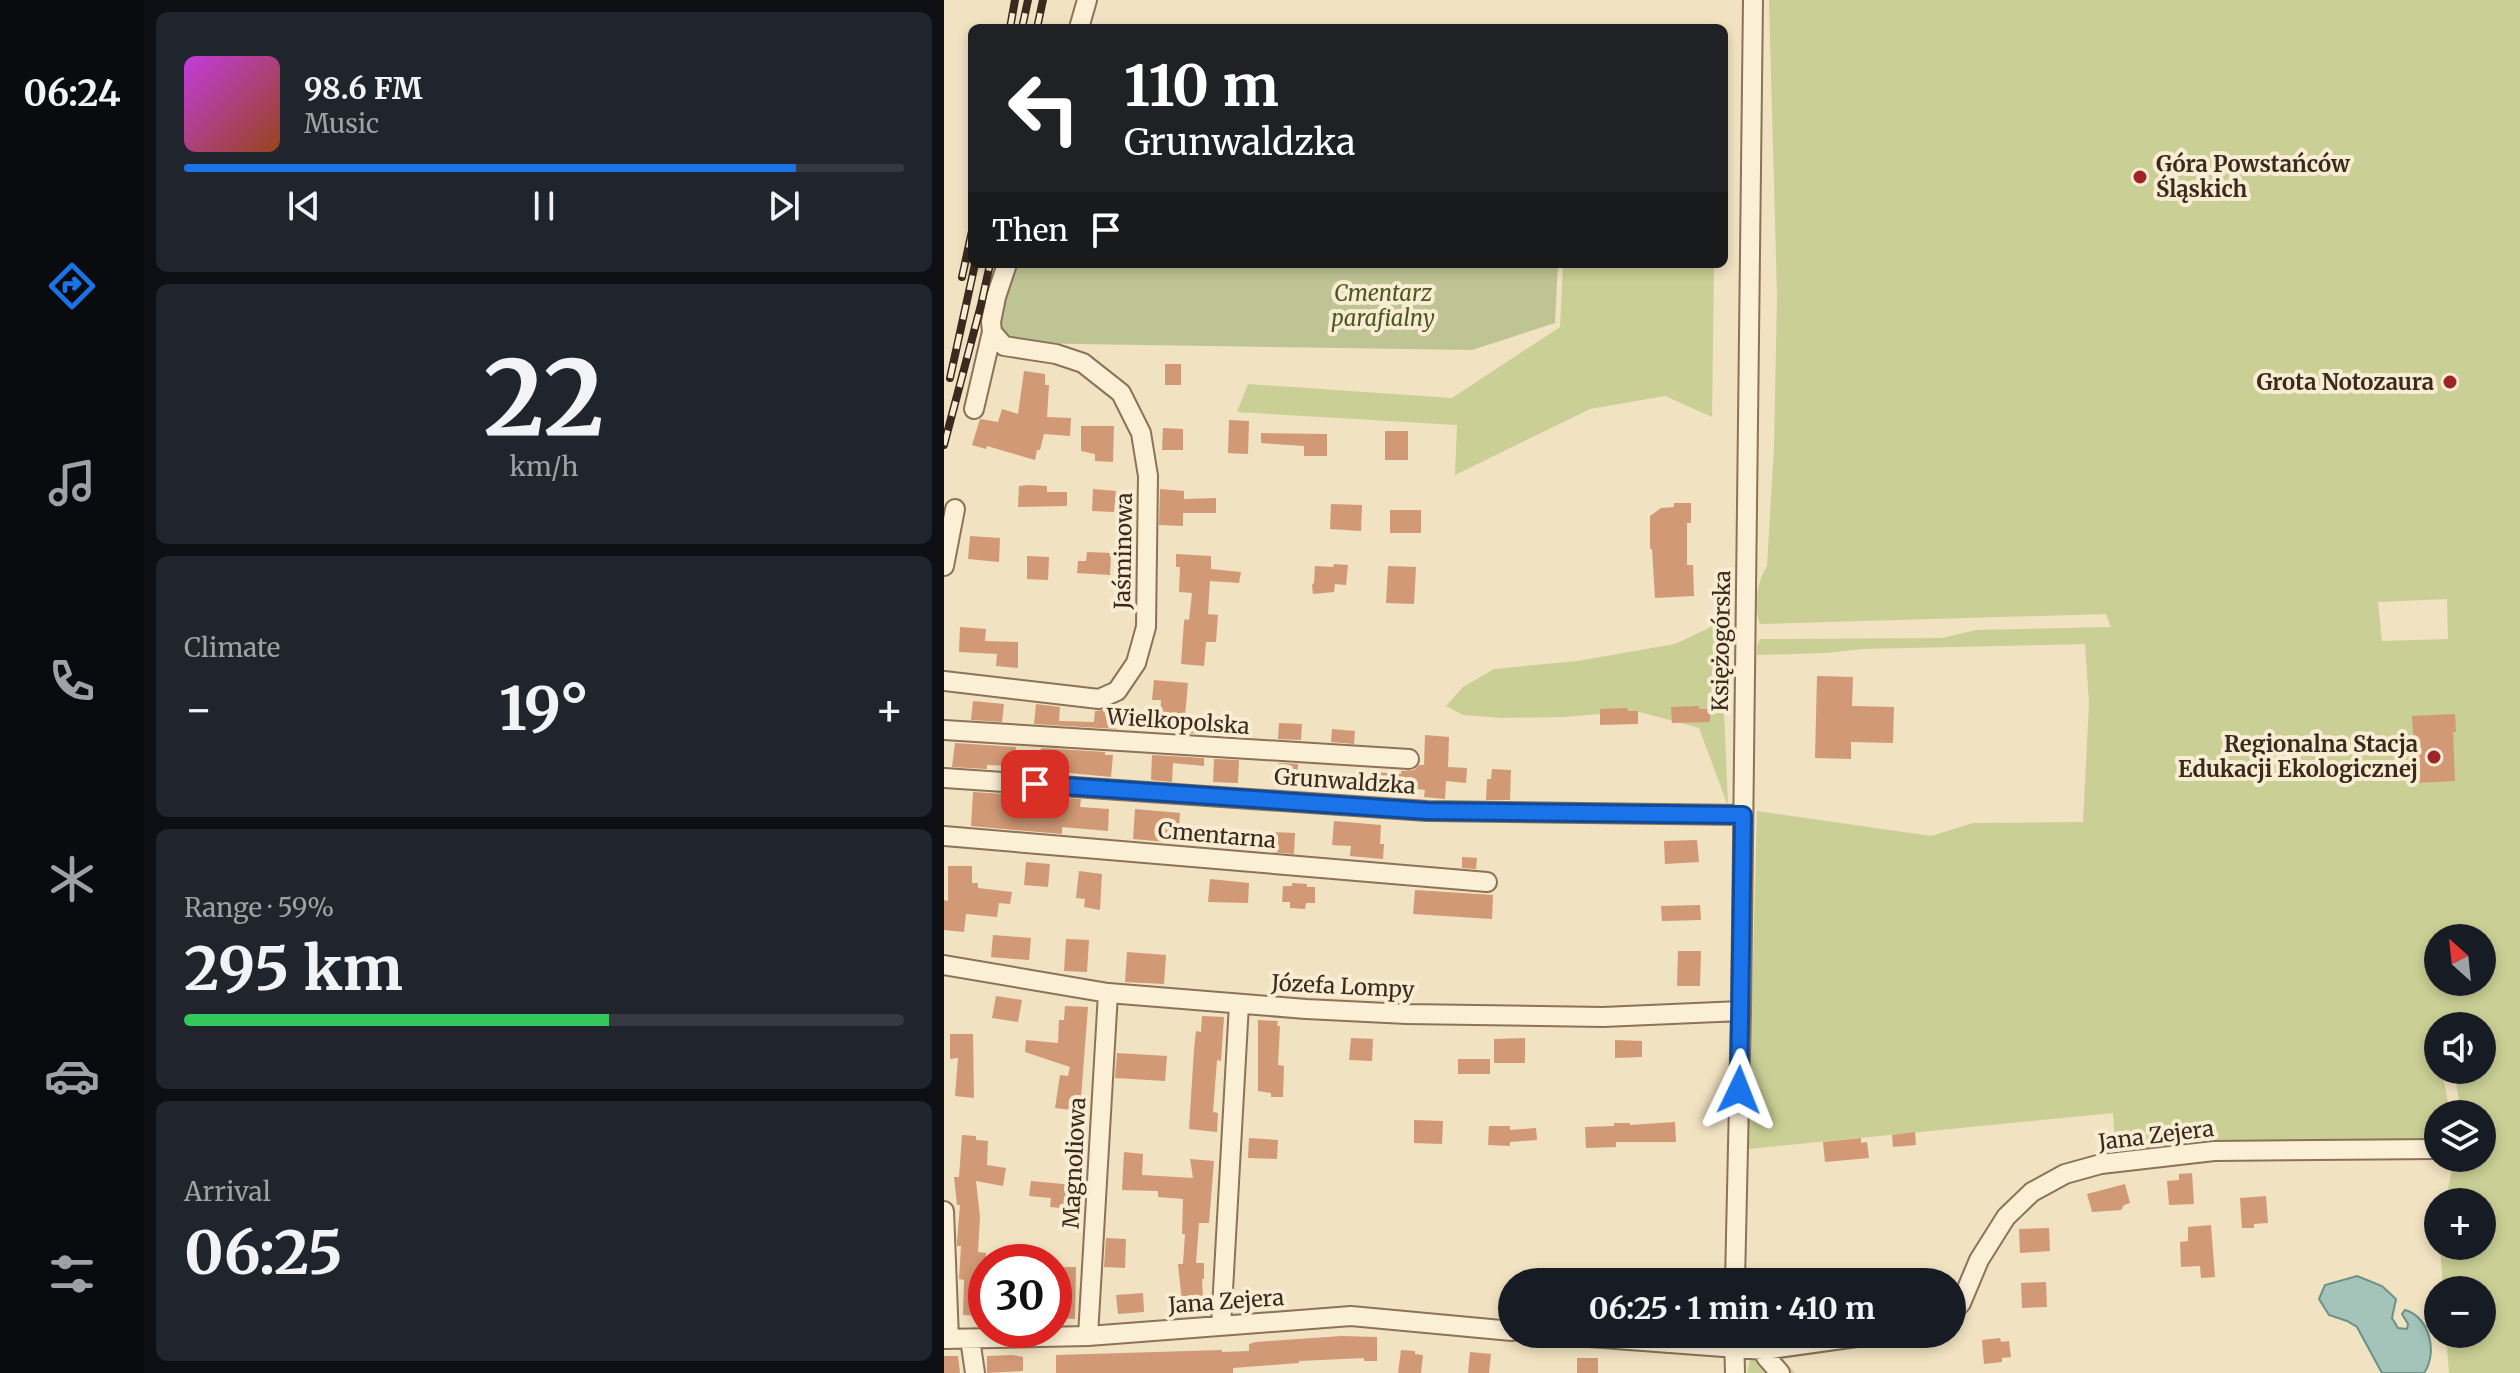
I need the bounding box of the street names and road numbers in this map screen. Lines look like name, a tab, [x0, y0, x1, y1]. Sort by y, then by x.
street label: Jaśminowa	[1108, 492, 1138, 611]
street label: Księżogórska	[1706, 570, 1736, 712]
street label: Wielkopolska	[1105, 702, 1251, 740]
street label: Grunwaldzka	[1273, 762, 1417, 800]
street label: Cmentarna	[1157, 816, 1277, 854]
street label: Józefa Lompy	[1270, 968, 1415, 1004]
street label: Magnoliowa	[1057, 1096, 1091, 1229]
street label: Jana Zejera	[2096, 1114, 2216, 1156]
street label: Jana Zejera	[1166, 1283, 1285, 1319]

